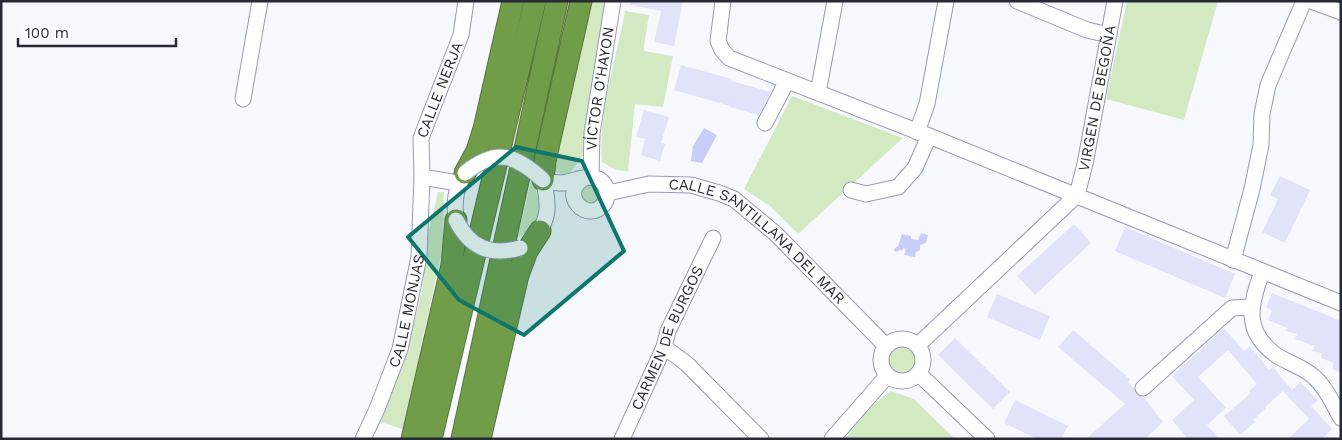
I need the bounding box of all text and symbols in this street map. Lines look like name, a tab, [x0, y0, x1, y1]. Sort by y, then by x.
scale bar	[18, 15, 175, 47]
street label: VIRGEN DE BEGOÑA	[1074, 23, 1119, 173]
text: 100 m	[25, 24, 69, 42]
street label: VÍCTOR O'HAYON	[583, 26, 618, 151]
street label: CALLE NERJA	[413, 39, 466, 140]
street label: CALLE SANTILLANA DEL MAR	[668, 175, 849, 308]
street label: CALLE MONJAS	[385, 253, 428, 370]
street label: CARMEN DE BURGOS	[627, 263, 707, 413]

